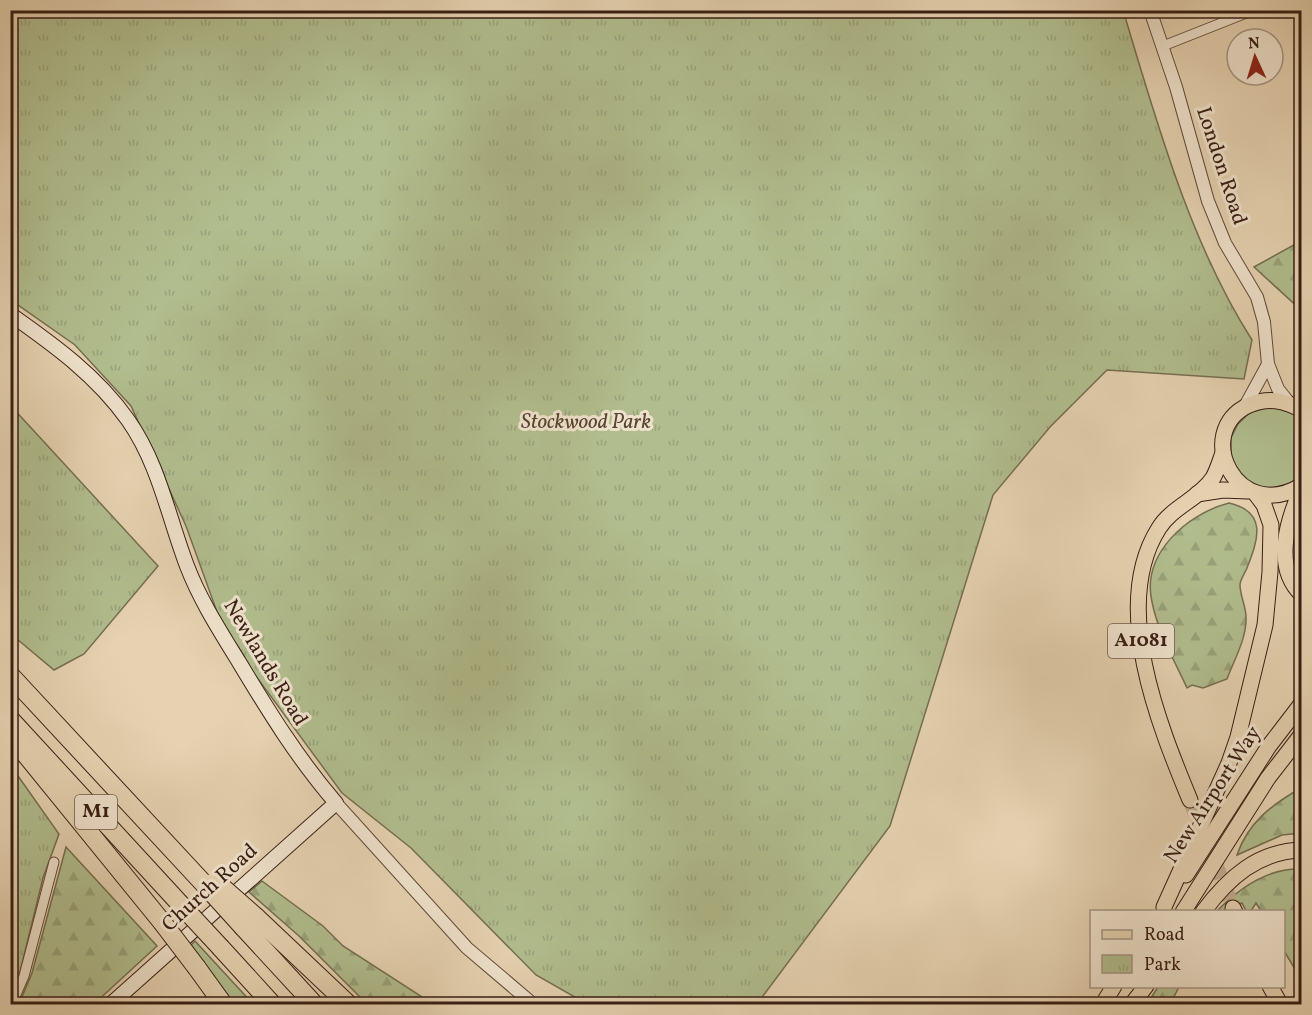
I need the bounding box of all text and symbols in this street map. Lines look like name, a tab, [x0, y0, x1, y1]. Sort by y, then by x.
north arrow	[1225, 27, 1285, 87]
text: N	[1248, 33, 1261, 55]
street label: London Road	[1188, 103, 1254, 229]
park label: Stockwood Park	[521, 408, 651, 437]
street label: Newlands Road	[216, 594, 314, 732]
road number: A1081	[1108, 624, 1174, 658]
street label: New Airport Way	[1158, 720, 1269, 869]
road number: M1	[75, 795, 117, 829]
street label: Church Road	[156, 837, 264, 939]
legend	[1090, 910, 1285, 988]
text: Road	[1144, 923, 1185, 948]
text: Park	[1144, 953, 1181, 978]

